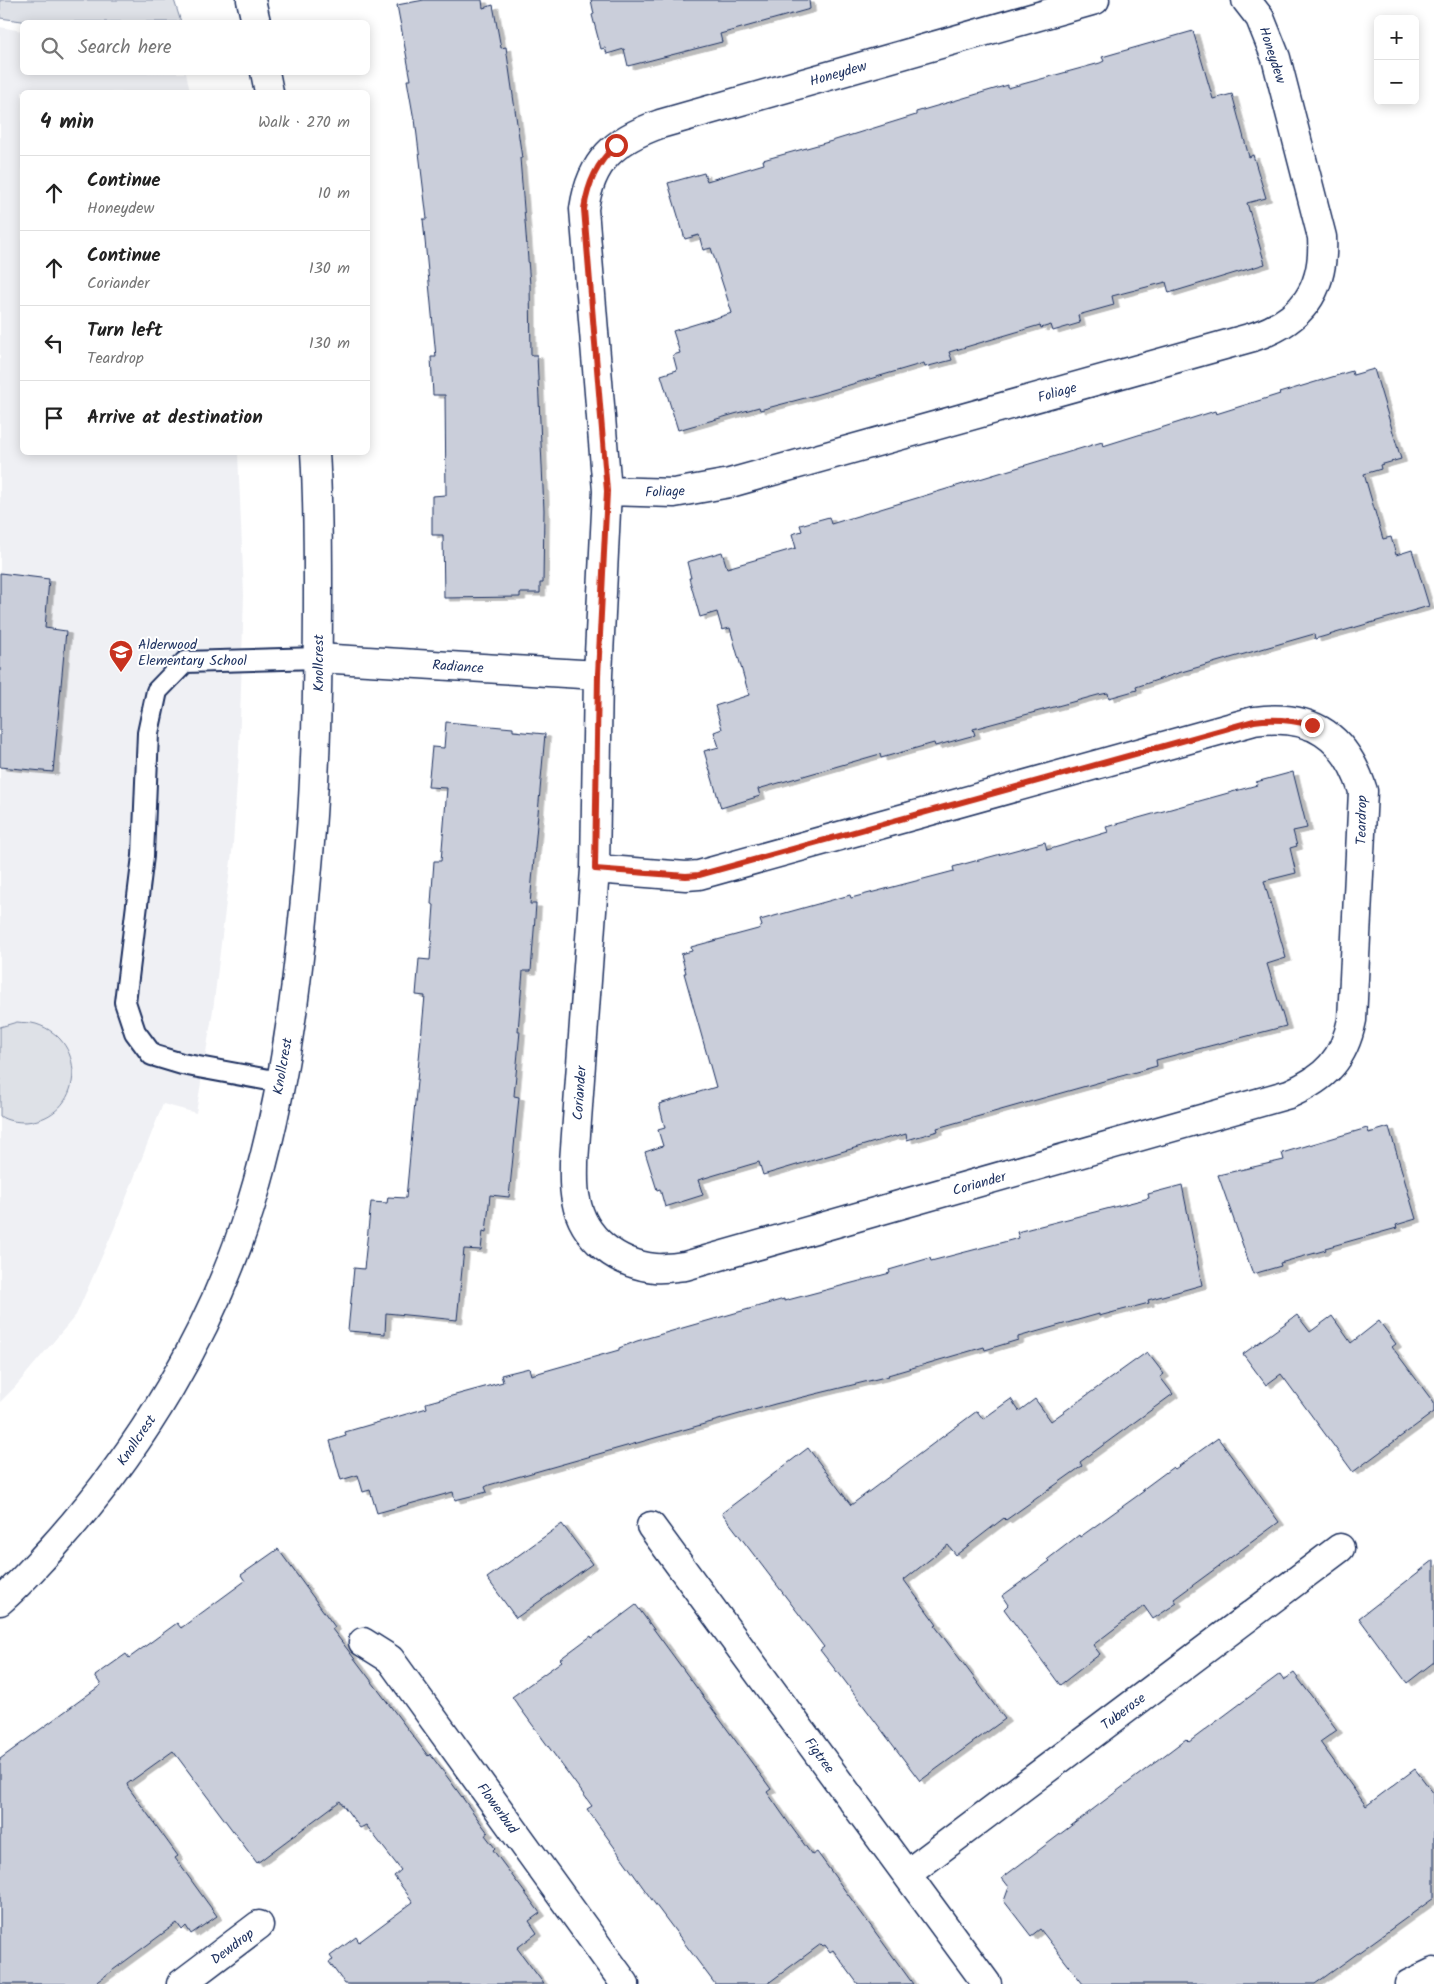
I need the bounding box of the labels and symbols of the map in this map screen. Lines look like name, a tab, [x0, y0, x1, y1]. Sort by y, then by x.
street label: Honeydew	[1253, 24, 1292, 87]
street label: Honeydew	[807, 55, 870, 93]
route start	[605, 134, 628, 157]
street label: Foliage	[1035, 377, 1080, 409]
street label: Foliage	[645, 480, 686, 504]
place label: Alderwood Elementary School	[138, 634, 247, 672]
street label: Knollcrest	[308, 634, 330, 692]
school or university icon: Alderwood Elementary School	[108, 639, 134, 673]
street label: Radiance	[431, 654, 485, 680]
route end	[1301, 714, 1324, 737]
street label: Teardrop	[1351, 795, 1373, 845]
street label: Knollcrest	[267, 1035, 299, 1096]
street label: Coriander	[567, 1064, 593, 1121]
street label: Coriander	[950, 1165, 1010, 1202]
street label: Knollcrest	[112, 1410, 162, 1471]
street label: Tuberose	[1097, 1687, 1151, 1736]
street label: Figtree	[799, 1733, 840, 1779]
street label: Flowerbud	[471, 1778, 524, 1840]
street label: Dewdrop	[206, 1923, 259, 1970]

